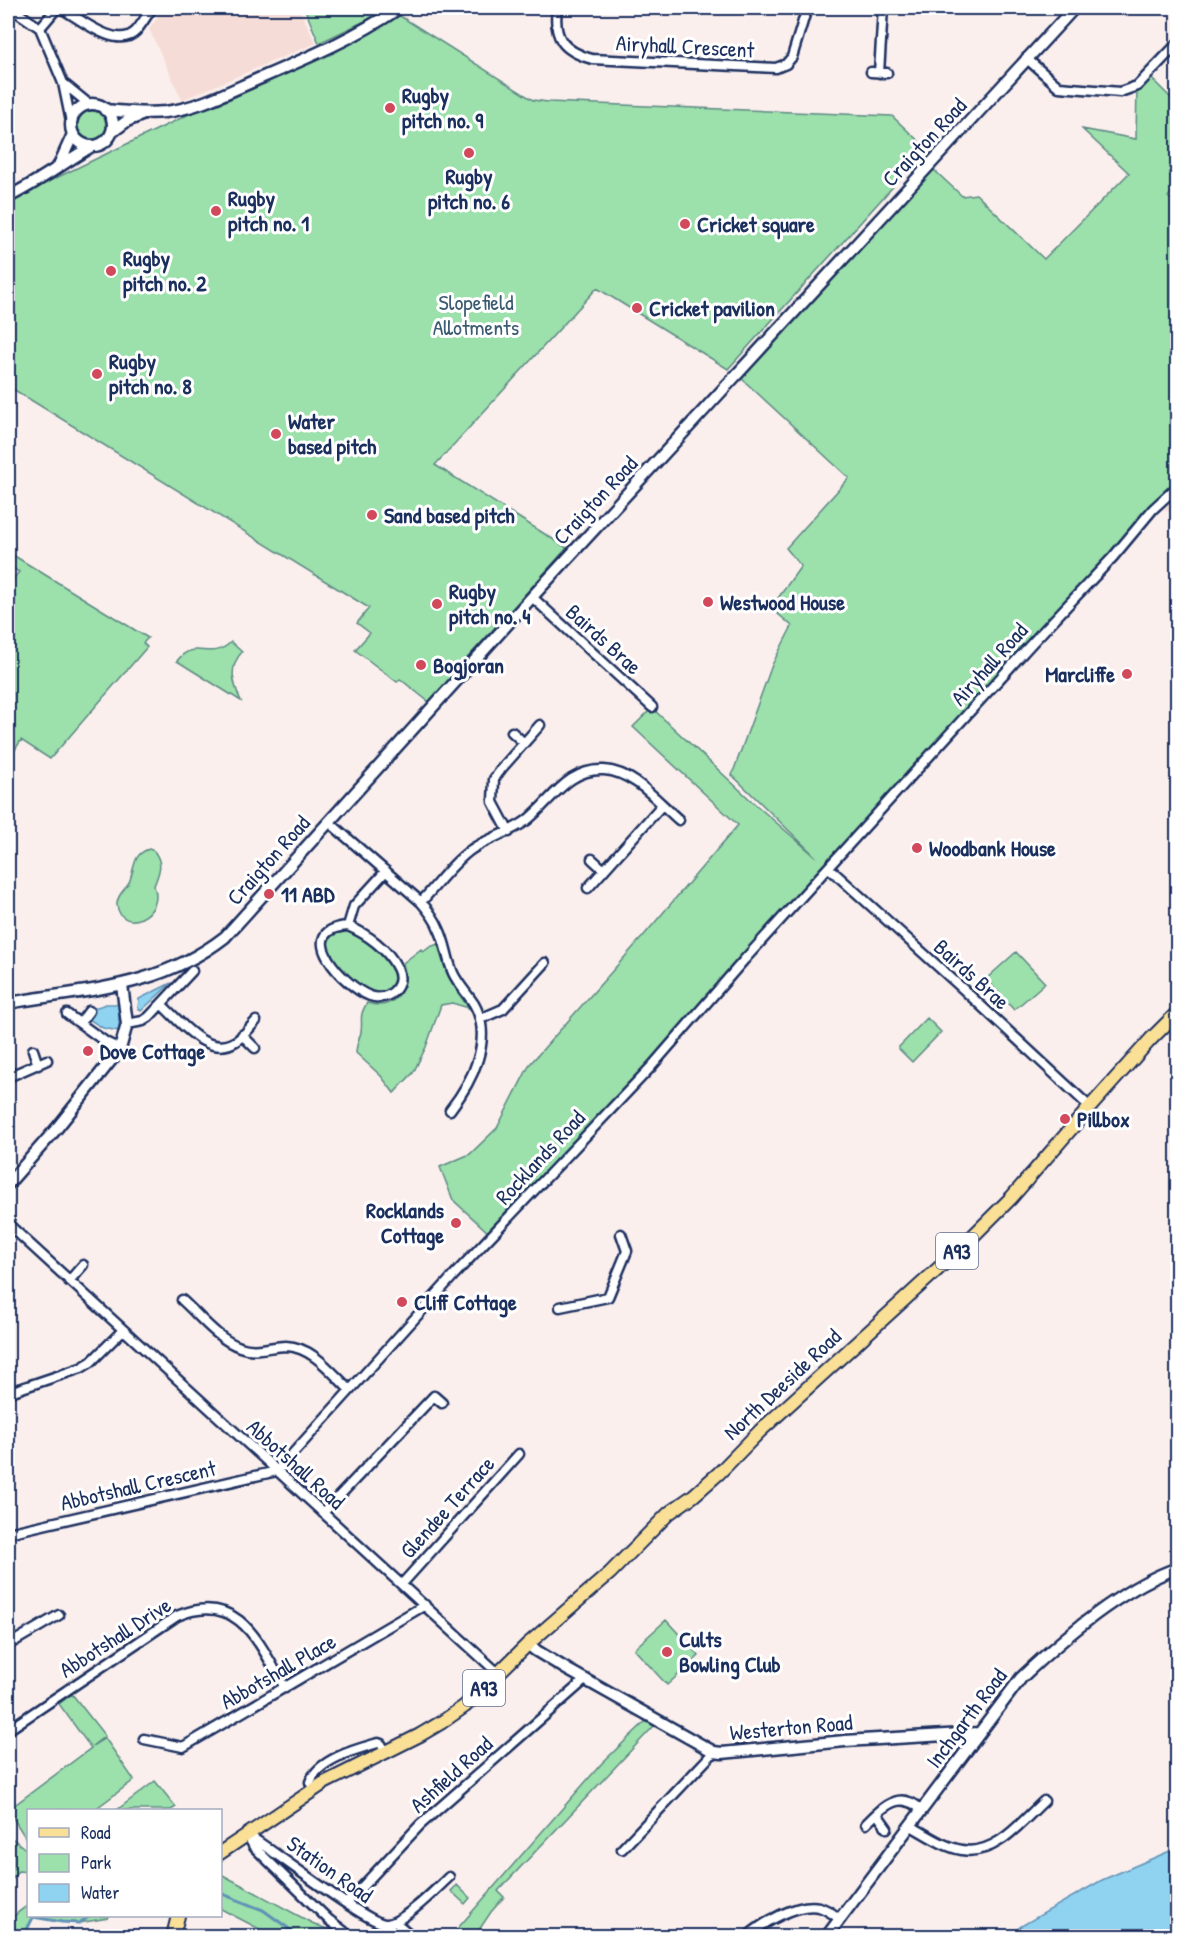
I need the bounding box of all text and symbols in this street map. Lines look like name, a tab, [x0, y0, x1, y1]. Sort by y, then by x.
street label: Airyhall Crescent	[615, 27, 755, 65]
place label: Rugby pitch no. 9	[402, 80, 483, 136]
street label: Craigton Road	[875, 91, 973, 193]
marker: Rugby pitch no. 9	[383, 101, 397, 115]
marker: Rugby pitch no. 6	[462, 146, 476, 160]
place label: Rugby pitch no. 6	[428, 161, 510, 217]
place label: Rugby pitch no. 1	[228, 183, 309, 239]
marker: Rugby pitch no. 1	[209, 204, 223, 218]
place label: Cricket square	[697, 209, 815, 240]
marker: Cricket square	[678, 217, 692, 231]
place label: Rugby pitch no. 2	[123, 243, 207, 299]
marker: Rugby pitch no. 2	[104, 264, 118, 278]
park label: Slopefield Allotments	[433, 287, 519, 342]
place label: Cricket pavilion	[649, 293, 775, 324]
marker: Cricket pavilion	[630, 301, 644, 315]
place label: Rugby pitch no. 8	[109, 346, 192, 402]
marker: Rugby pitch no. 8	[90, 367, 104, 381]
place label: Water based pitch	[288, 406, 377, 462]
marker: Water based pitch	[269, 427, 283, 441]
street label: Craigton Road	[546, 449, 644, 551]
place label: Sand based pitch	[384, 500, 515, 531]
marker: Sand based pitch	[365, 508, 379, 522]
place label: Rugby pitch no. 4	[449, 576, 531, 632]
place label: Westwood House	[720, 587, 845, 617]
marker: Westwood House	[701, 595, 715, 609]
marker: Rugby pitch no. 4	[430, 597, 444, 611]
street label: Bairds Brae	[560, 597, 649, 681]
street label: Airyhall Road	[944, 616, 1035, 712]
place label: Bogjoran	[433, 650, 504, 681]
marker: Bogjoran	[414, 658, 428, 672]
place label: Marcliffe	[1045, 659, 1115, 689]
marker: Marcliffe	[1120, 667, 1134, 681]
street label: Craigton Road	[220, 808, 317, 911]
place label: Woodbank House	[929, 833, 1056, 863]
marker: Woodbank House	[910, 841, 924, 855]
place label: 11 ABD	[281, 879, 335, 909]
marker: 11 ABD	[262, 887, 276, 901]
street label: Bairds Brae	[928, 932, 1017, 1016]
place label: Dove Cottage	[100, 1036, 205, 1067]
marker: Dove Cottage	[81, 1044, 95, 1058]
street label: Rocklands Road	[488, 1103, 592, 1211]
place label: Pillbox	[1077, 1104, 1130, 1134]
marker: Pillbox	[1058, 1112, 1072, 1126]
place label: Rocklands Cottage	[366, 1195, 445, 1251]
marker: Rocklands Cottage	[449, 1216, 463, 1230]
road number: A93	[936, 1233, 978, 1269]
place label: Cliff Cottage	[414, 1287, 517, 1318]
marker: Cliff Cottage	[395, 1295, 409, 1309]
street label: North Deeside Road	[717, 1321, 848, 1446]
street label: Abbotshall Road	[241, 1412, 352, 1516]
street label: Glendee Terrace	[393, 1449, 501, 1565]
street label: Abbotshall Crescent	[57, 1452, 219, 1517]
street label: Abbotshall Drive	[53, 1590, 177, 1684]
place label: Cults Bowling Club	[679, 1624, 781, 1680]
street label: Abbotshall Place	[215, 1626, 341, 1716]
marker: Cults Bowling Club	[660, 1645, 674, 1659]
street label: Inchgarth Road	[919, 1662, 1014, 1774]
road number: A93	[463, 1670, 505, 1706]
street label: Westerton Road	[728, 1707, 854, 1747]
street label: Ashfield Road	[403, 1729, 499, 1819]
legend	[27, 1809, 222, 1917]
text: Road	[81, 1820, 111, 1845]
street label: Station Road	[281, 1828, 379, 1910]
text: Park	[81, 1850, 112, 1875]
text: Water	[81, 1880, 119, 1905]

